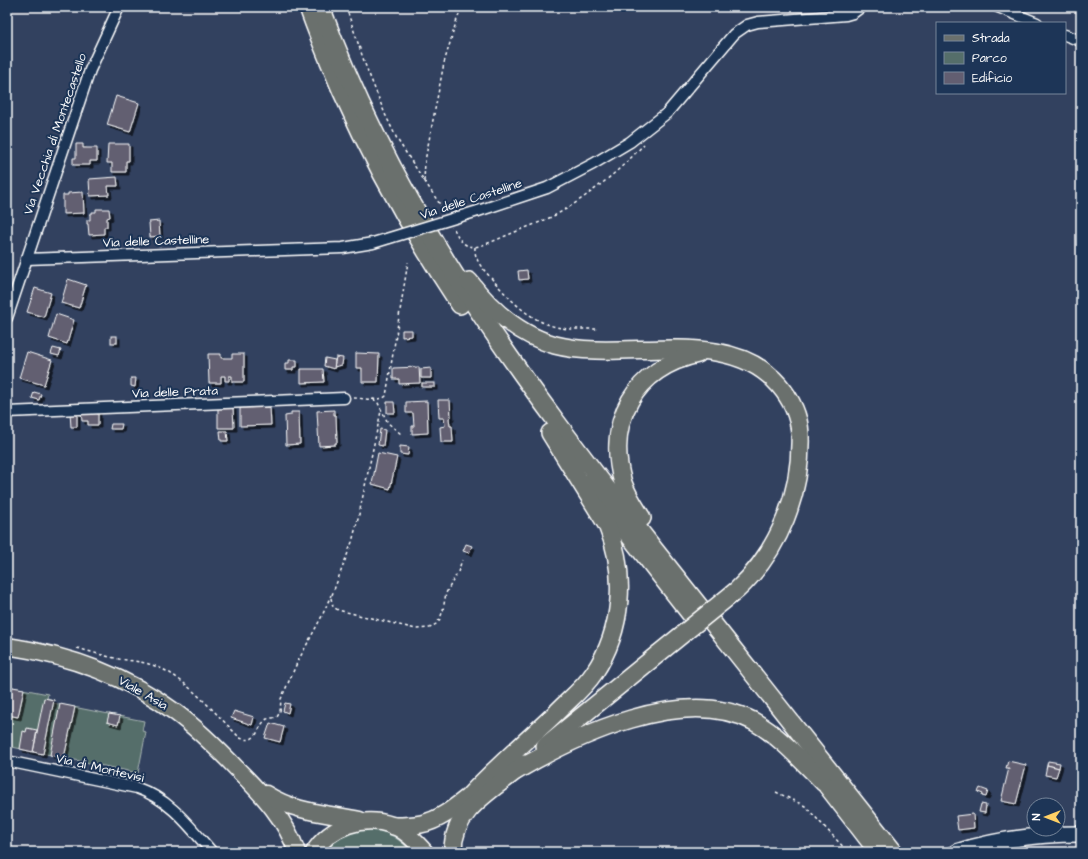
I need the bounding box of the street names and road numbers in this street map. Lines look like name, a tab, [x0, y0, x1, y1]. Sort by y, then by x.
street label: Via Vecchia di Montecastello	[19, 50, 91, 217]
street label: Via delle Castelline	[418, 174, 524, 224]
street label: Via delle Castelline	[103, 230, 209, 252]
street label: Via delle Prata	[132, 381, 219, 402]
street label: Viale Asia	[115, 672, 171, 715]
street label: Via di Montevisi	[54, 749, 146, 787]

